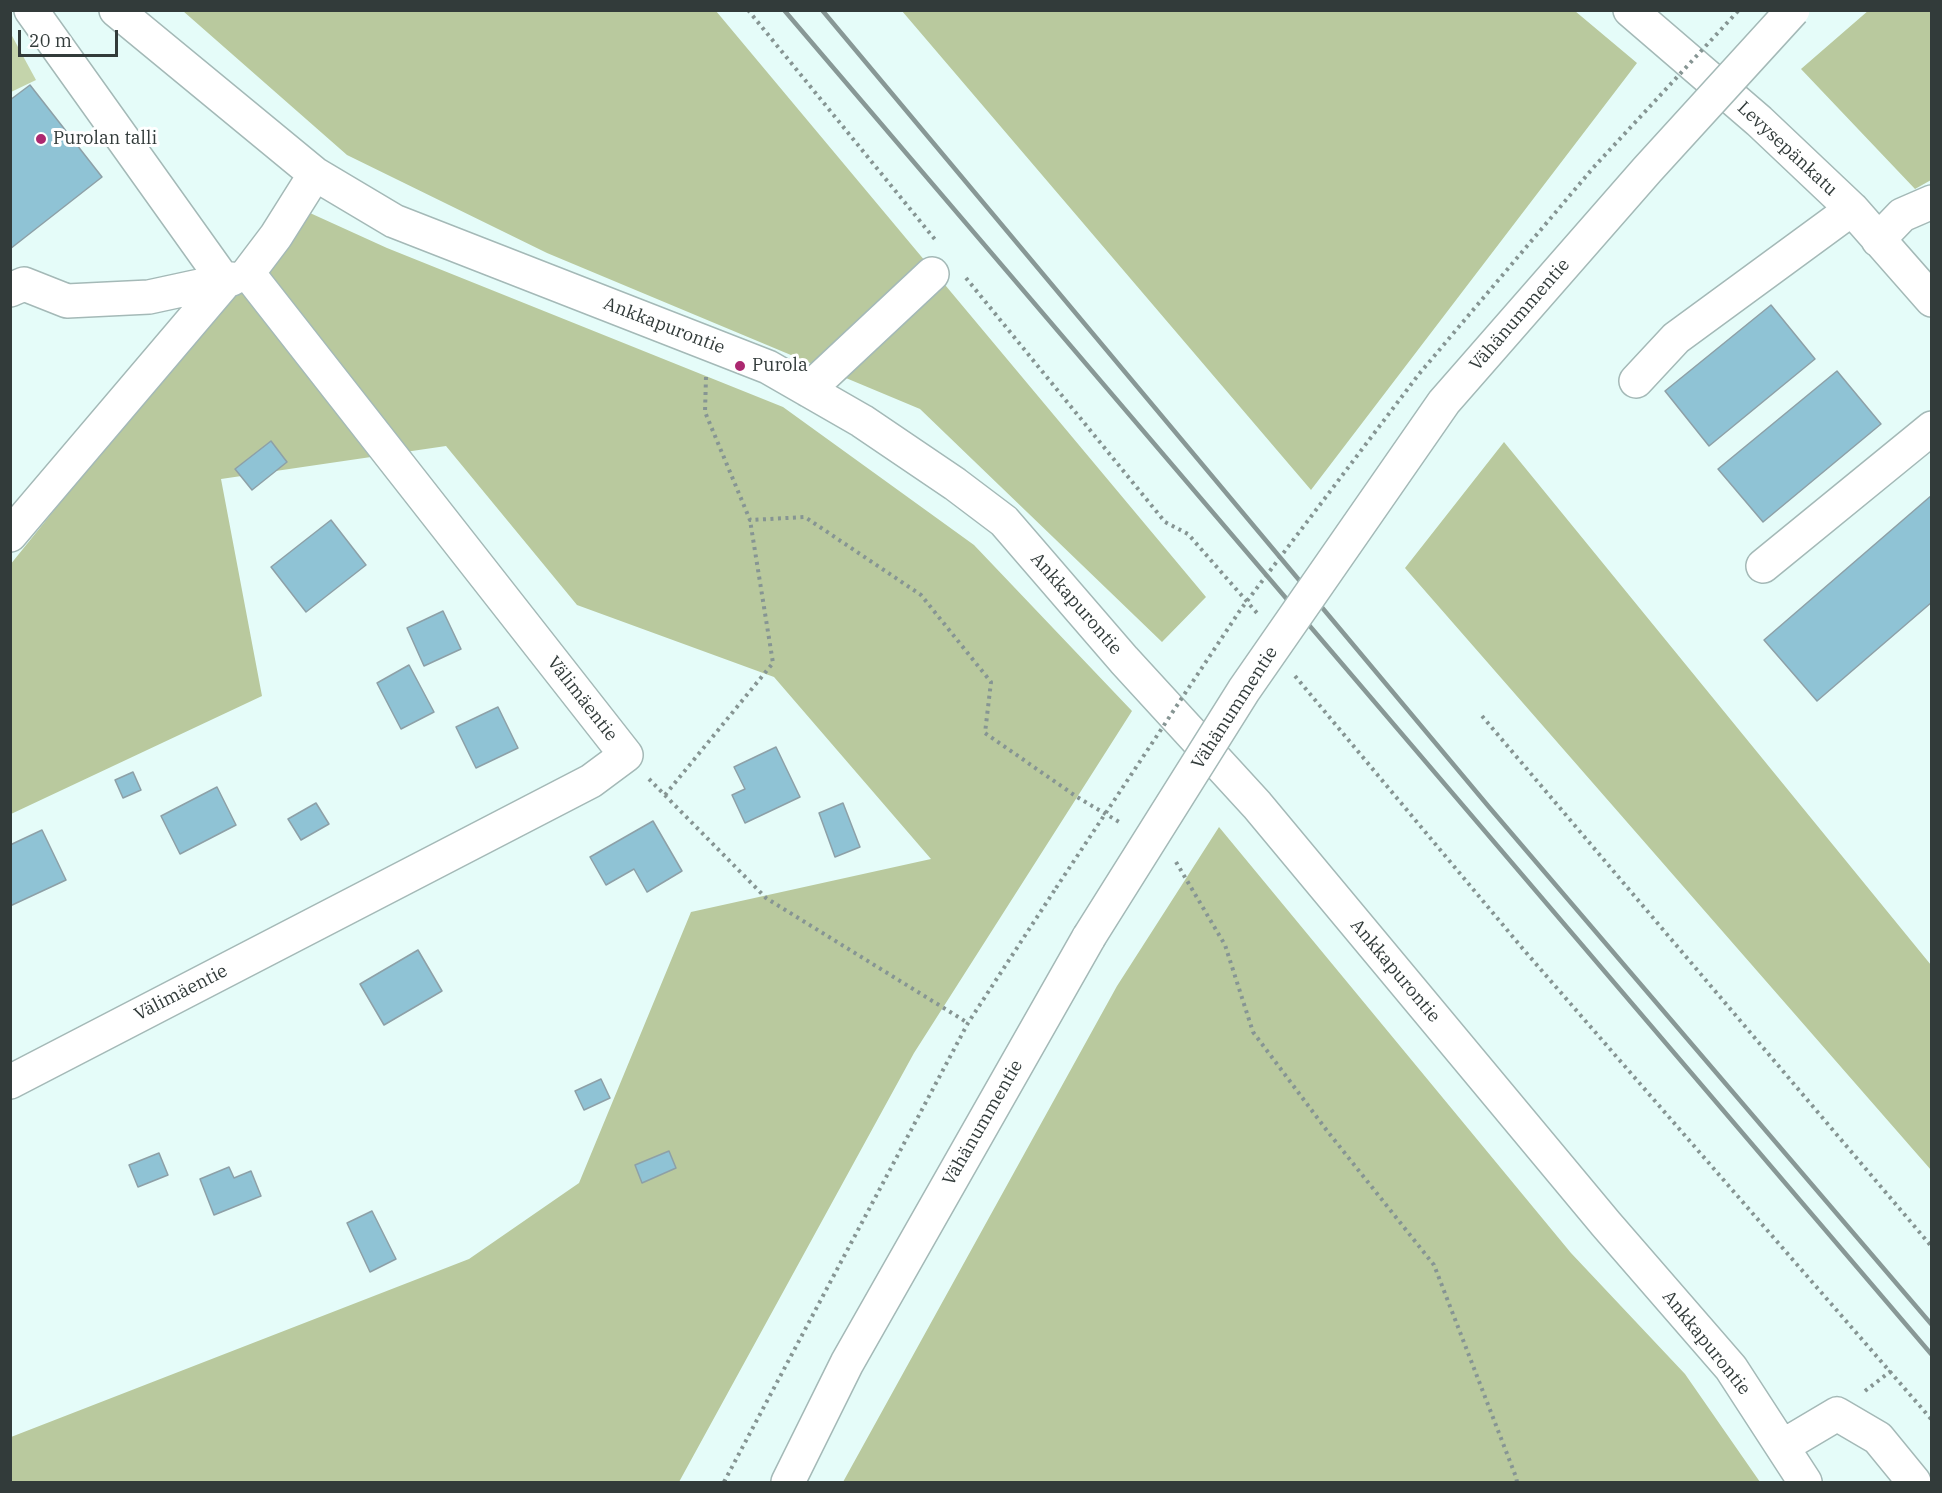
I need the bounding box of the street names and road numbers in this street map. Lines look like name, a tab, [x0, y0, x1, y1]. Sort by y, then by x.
street label: Levysepänkatu	[1733, 97, 1841, 201]
street label: Vähänummentie	[1465, 255, 1575, 375]
street label: Ankkapurontie	[600, 293, 728, 359]
street label: Ankkapurontie	[1026, 549, 1126, 659]
street label: Vähänummentie	[1187, 643, 1283, 773]
street label: Välimäentie	[542, 652, 622, 746]
street label: Ankkapurontie	[1346, 915, 1444, 1027]
street label: Välimäentie	[131, 960, 231, 1026]
street label: Vähänummentie	[938, 1056, 1028, 1190]
street label: Ankkapurontie	[1657, 1286, 1755, 1400]

